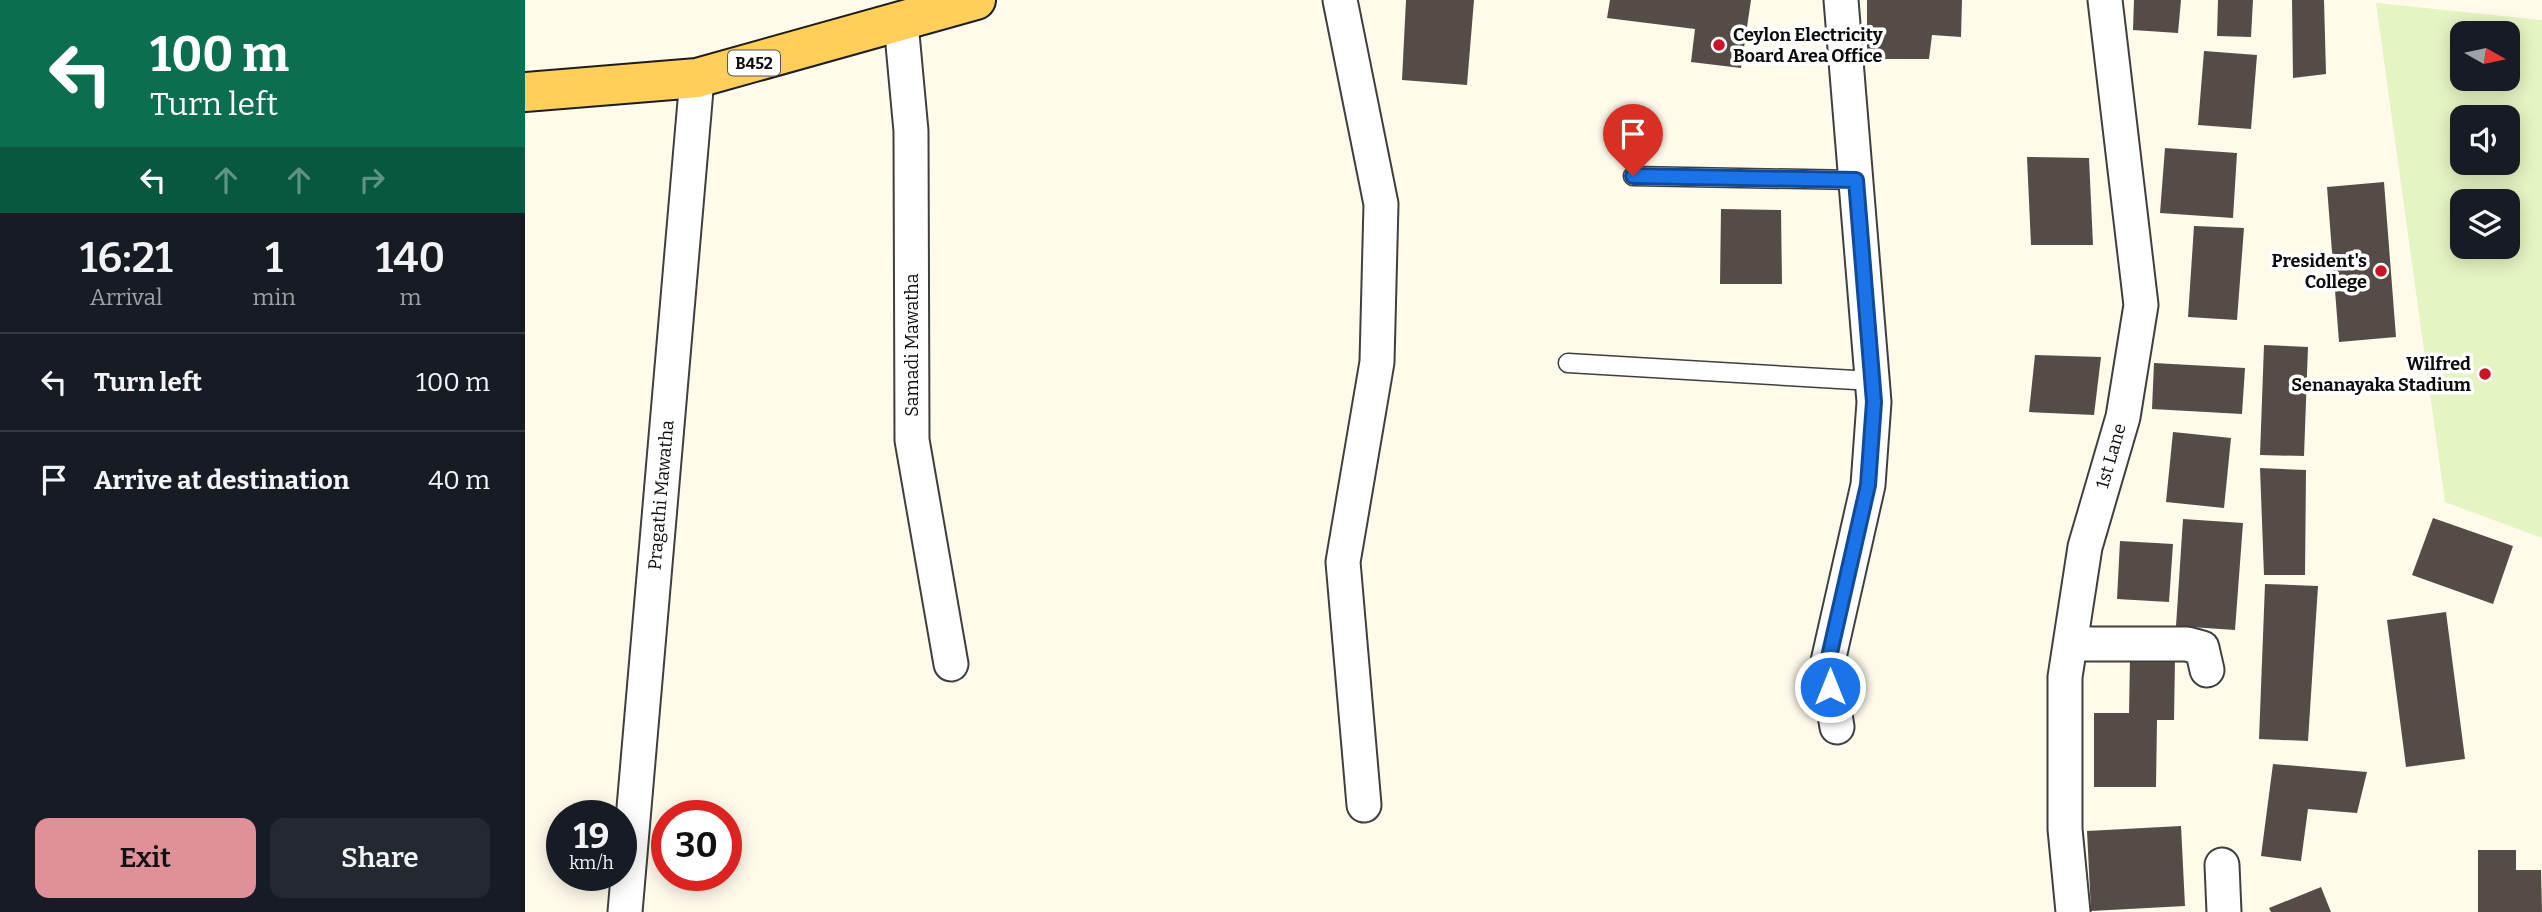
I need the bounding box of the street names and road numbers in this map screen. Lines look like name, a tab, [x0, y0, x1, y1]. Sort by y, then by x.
road number: B452	[728, 50, 780, 76]
street label: Samadi Mawatha	[901, 273, 923, 417]
street label: Pragathi Mawatha	[643, 419, 679, 571]
street label: 1st Lane	[2091, 421, 2131, 491]

